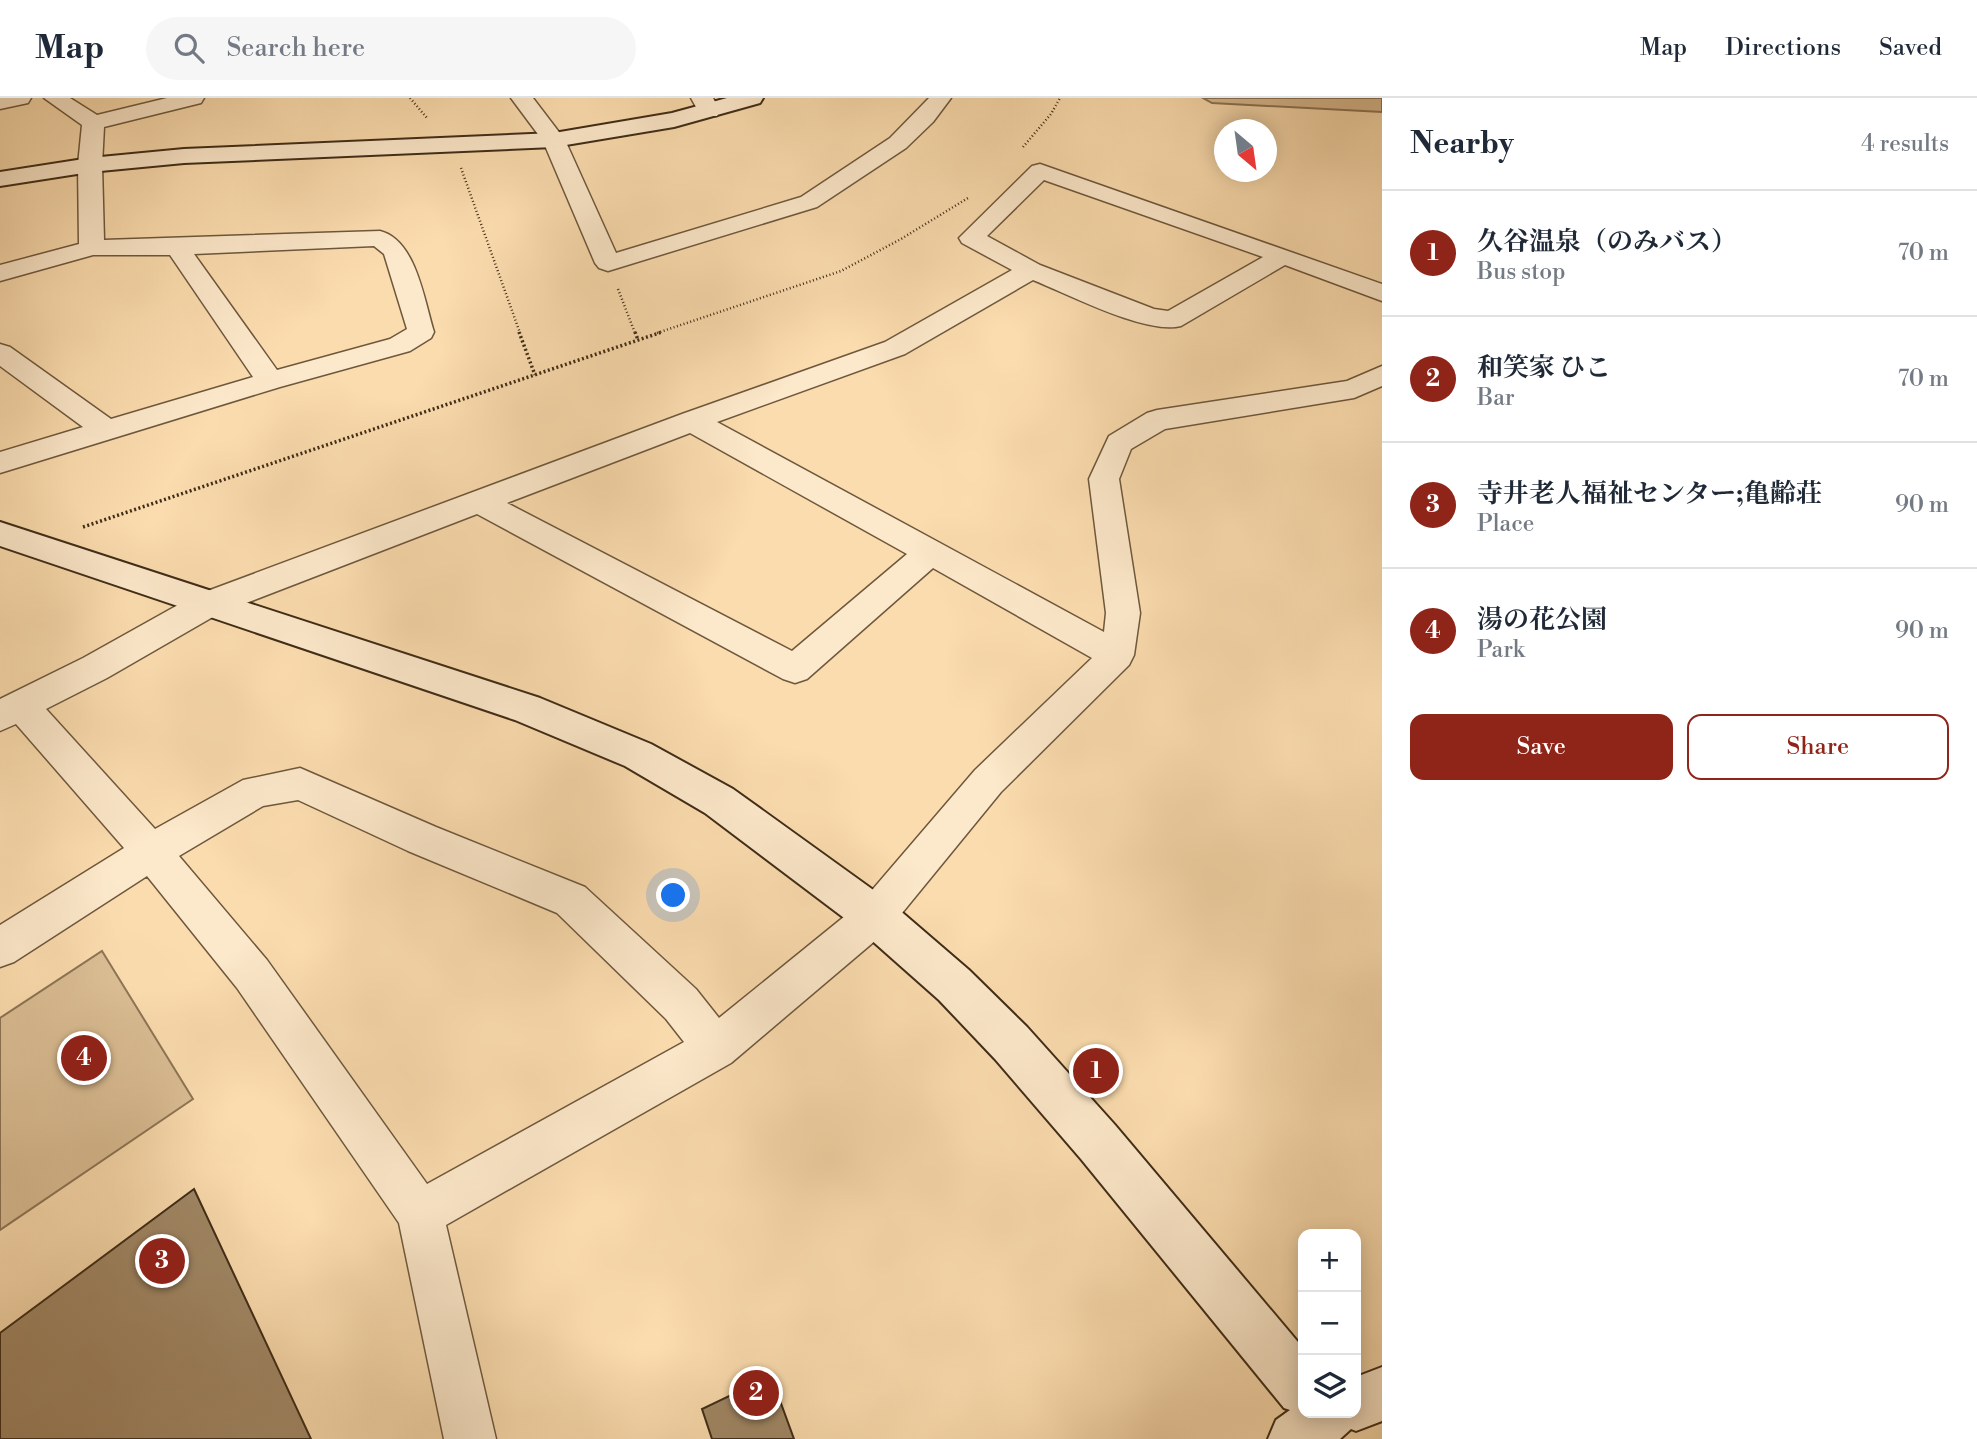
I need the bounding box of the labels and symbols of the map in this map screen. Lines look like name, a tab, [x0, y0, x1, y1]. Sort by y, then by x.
north arrow	[1214, 119, 1277, 182]
your location	[656, 878, 690, 912]
pin: 4	[61, 1032, 107, 1084]
pin: 1	[1073, 1045, 1119, 1097]
pin: 3	[139, 1235, 185, 1287]
pin: 2	[733, 1367, 779, 1419]

